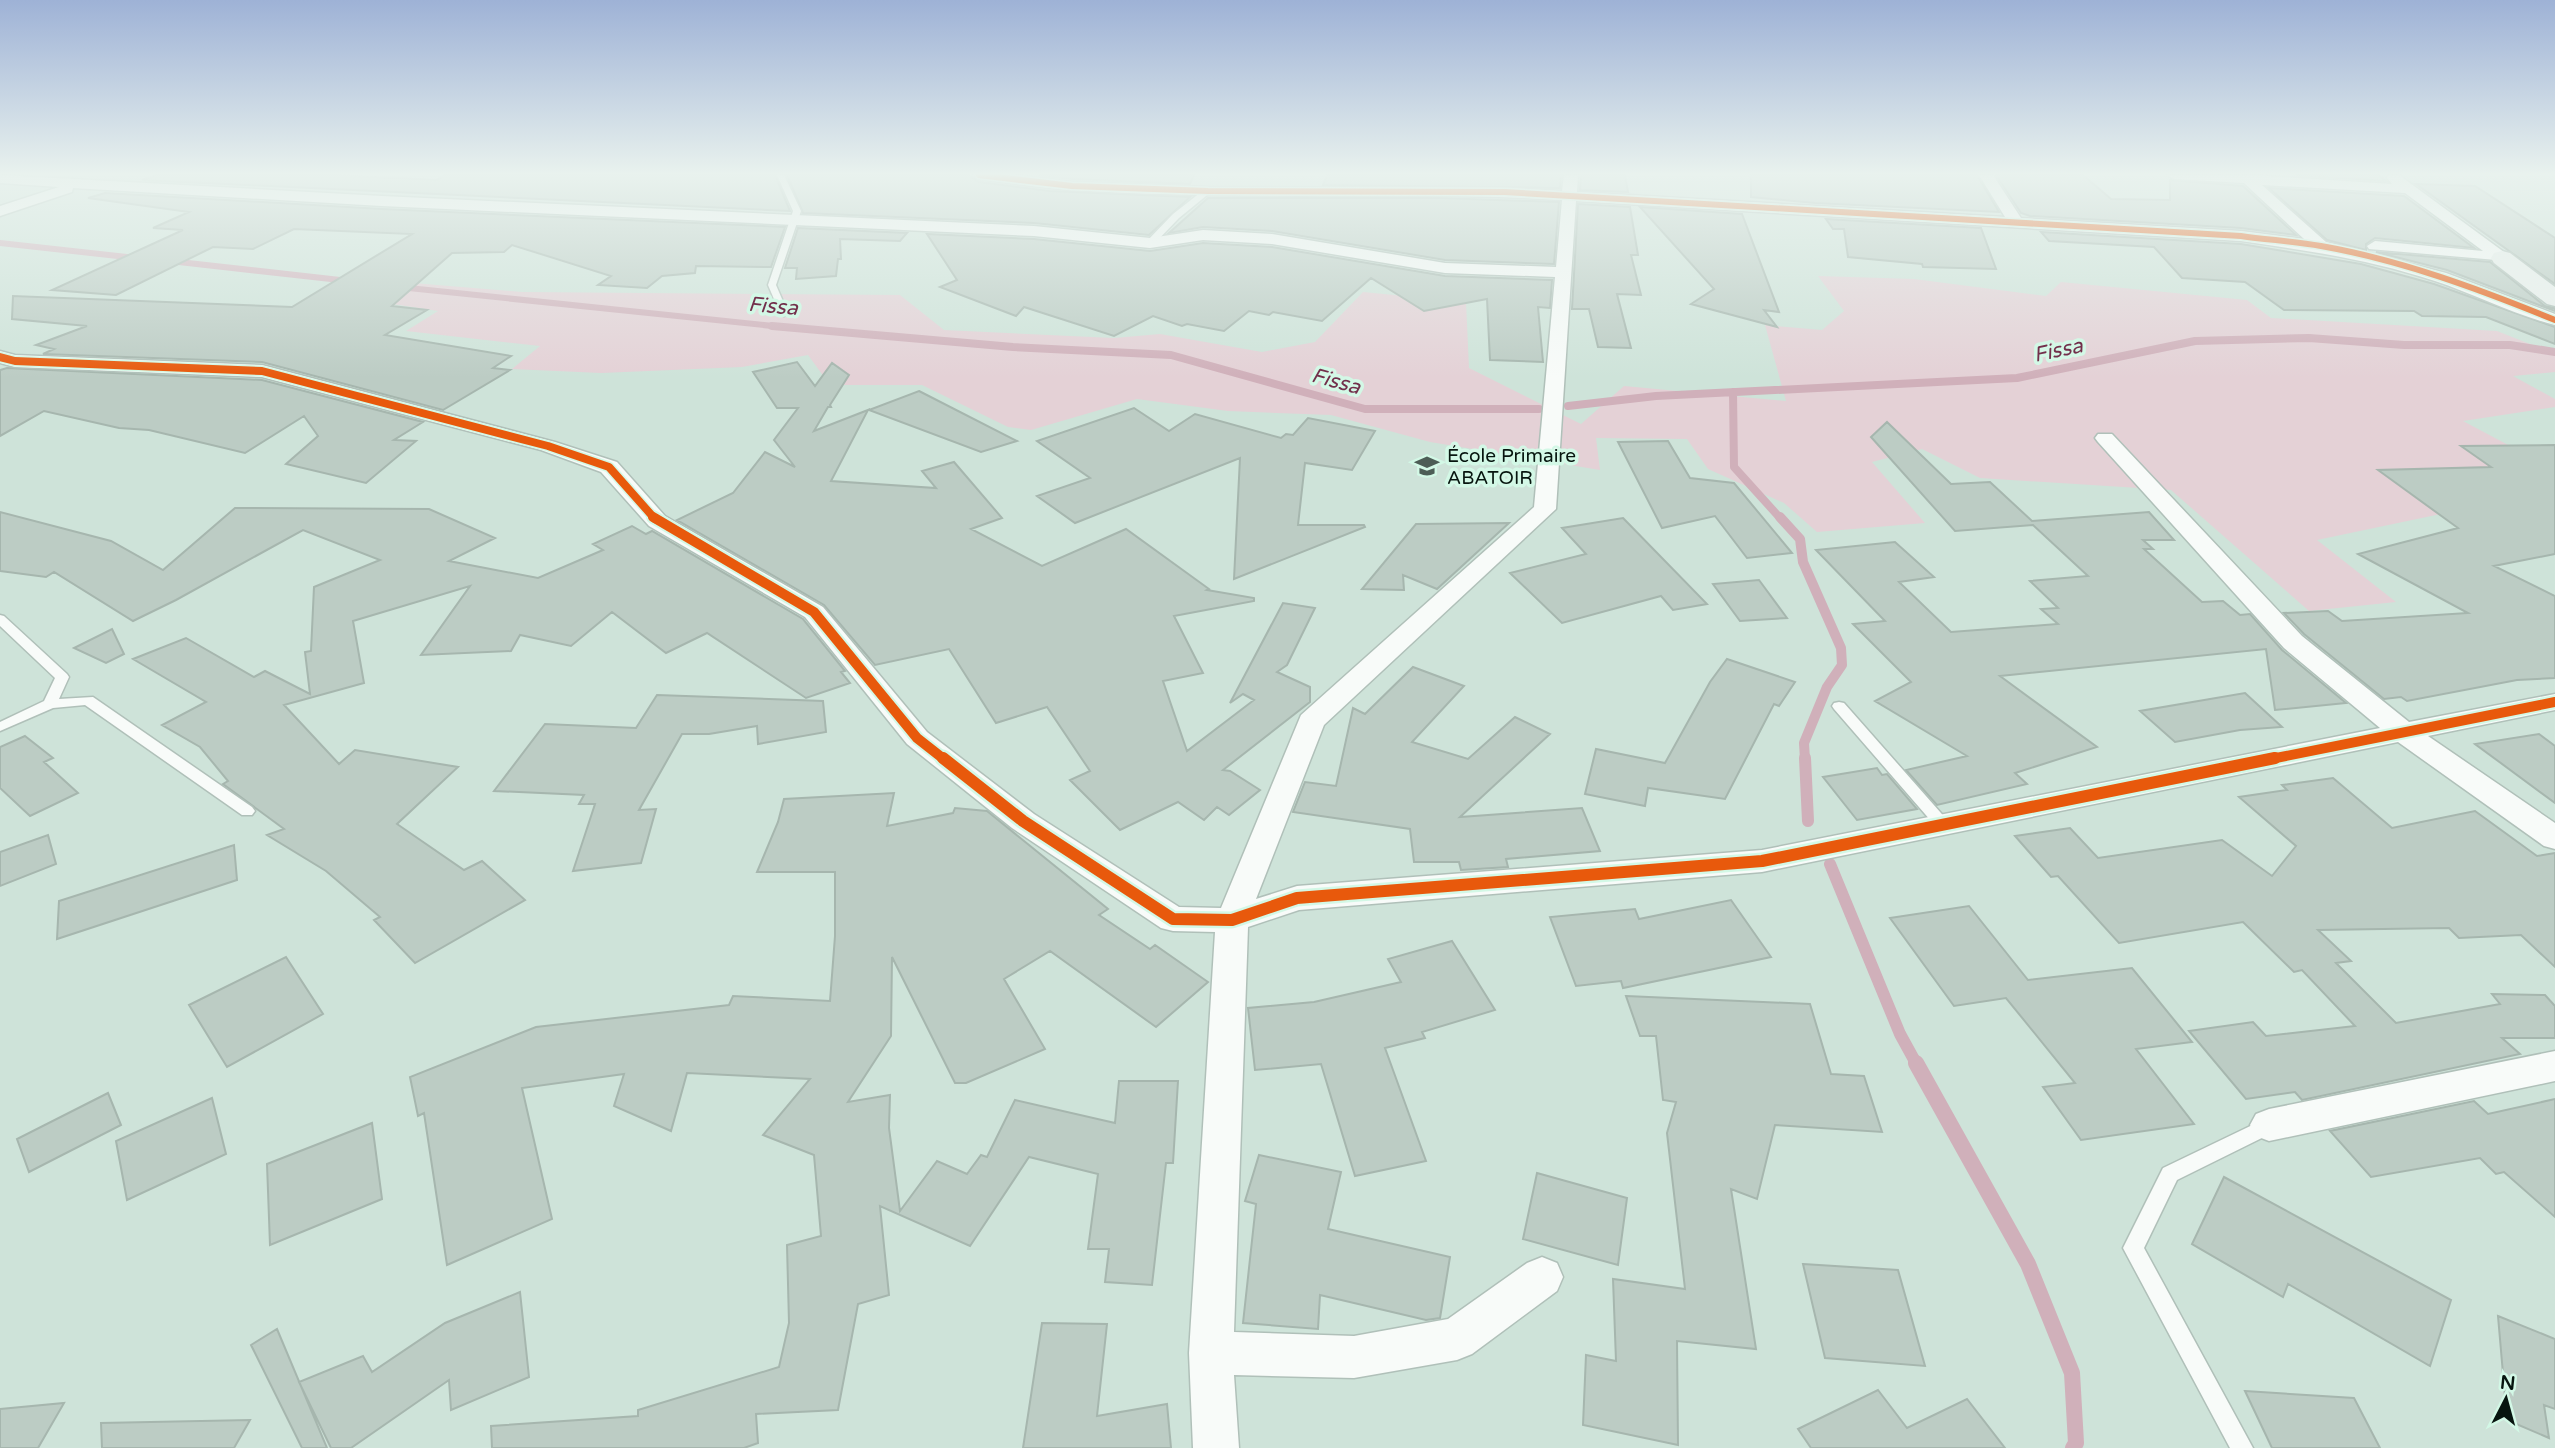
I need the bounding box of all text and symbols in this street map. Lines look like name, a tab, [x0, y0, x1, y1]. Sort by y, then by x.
water label: Fissa	[747, 292, 800, 321]
water label: Fissa	[2031, 333, 2086, 368]
water label: Fissa	[1309, 363, 1364, 400]
place label: École Primaire ABATOIR	[1447, 445, 1576, 489]
school or university icon: École Primaire ABATOIR	[1413, 452, 1441, 480]
north arrow	[2471, 1364, 2541, 1434]
text: N	[2499, 1371, 2516, 1395]

